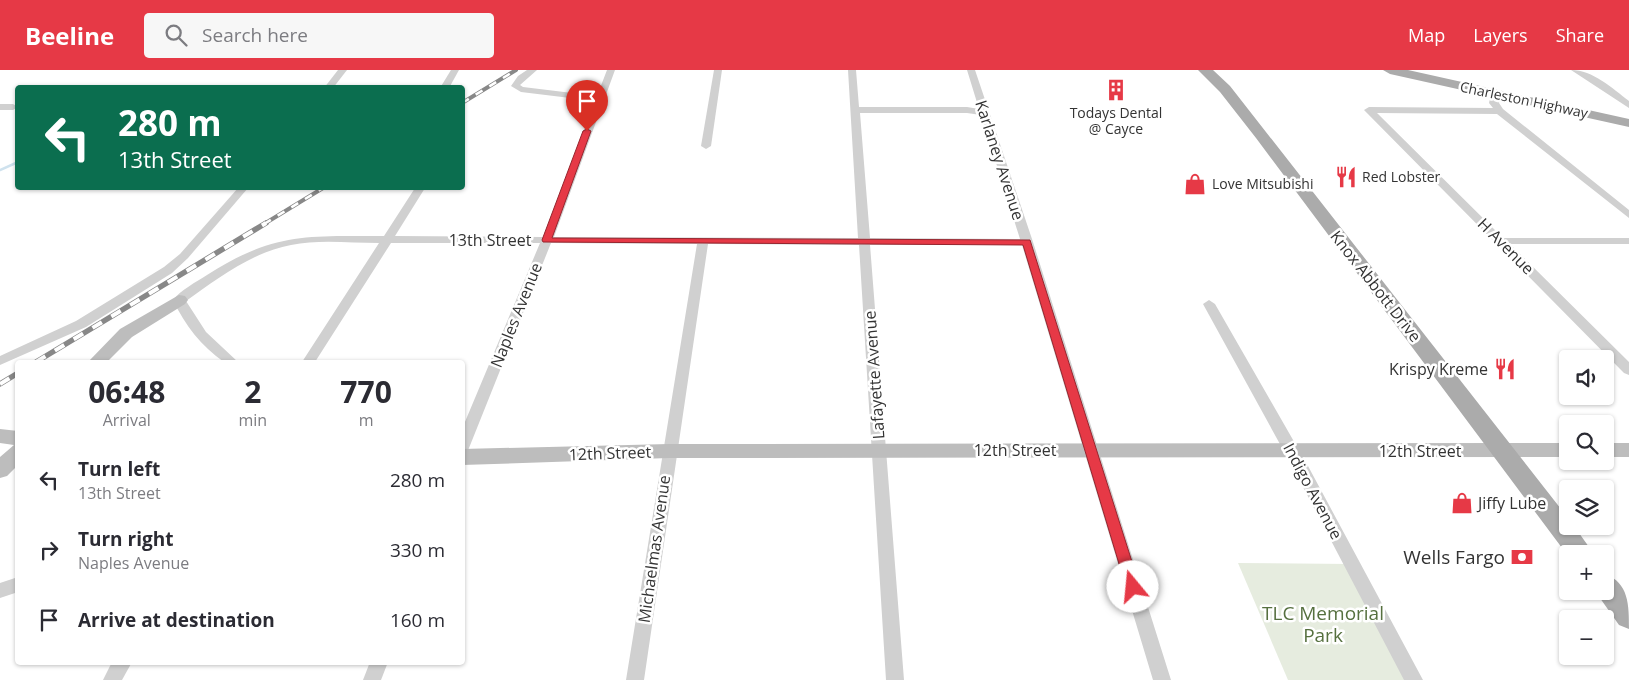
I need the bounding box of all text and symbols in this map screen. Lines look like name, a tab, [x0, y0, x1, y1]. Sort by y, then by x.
search box	[144, 13, 494, 58]
text: Beeline	[25, 19, 114, 52]
icon: search	[162, 21, 190, 49]
text: Search here	[202, 22, 308, 48]
text: Map	[1408, 23, 1445, 47]
text: Layers	[1473, 23, 1528, 47]
text: Share	[1556, 23, 1604, 47]
building icon: Todays Dental @ Cayce	[1103, 77, 1129, 103]
street label: Charleston Highway	[1458, 77, 1591, 123]
pin	[566, 80, 608, 131]
icon: arrive	[573, 87, 601, 115]
street label: Karlaney Avenue	[970, 97, 1030, 223]
text: 280 m	[118, 99, 222, 146]
place label: Todays Dental @ Cayce	[1070, 103, 1162, 138]
icon: left	[35, 105, 100, 170]
text: 13th Street	[118, 144, 232, 174]
restaurant icon: Red Lobster	[1333, 164, 1359, 190]
place label: Red Lobster	[1362, 167, 1441, 186]
shop icon: Love Mitsubishi	[1182, 171, 1208, 197]
place label: Love Mitsubishi	[1212, 174, 1314, 193]
street label: H Avenue	[1473, 213, 1539, 279]
street label: Knox Abbott Drive	[1326, 226, 1426, 346]
street label: 13th Street	[449, 229, 532, 251]
street label: Naples Avenue	[485, 259, 547, 371]
street label: Lafayette Avenue	[859, 310, 889, 440]
map controls	[1559, 350, 1614, 665]
button: sound	[1559, 350, 1614, 405]
restaurant icon: Krispy Kreme	[1492, 356, 1518, 382]
place label: Krispy Kreme	[1389, 358, 1488, 380]
text: 06:48	[88, 371, 165, 412]
text: 2	[244, 371, 261, 412]
text: 770	[340, 371, 392, 412]
text: Arrival	[103, 409, 151, 431]
text: min	[239, 409, 267, 431]
text: m	[359, 409, 374, 431]
button: search	[1559, 415, 1614, 470]
street label: 12th Street	[974, 439, 1057, 461]
street label: Indigo Avenue	[1278, 439, 1348, 543]
street label: 12th Street	[1379, 440, 1462, 462]
street label: 12th Street	[568, 441, 652, 465]
text: Turn left	[78, 456, 160, 482]
icon: left	[35, 466, 63, 494]
text: 280 m	[390, 467, 445, 493]
street label: Michaelmas Avenue	[633, 474, 675, 624]
button: layers	[1559, 480, 1614, 535]
text: 13th Street	[78, 482, 161, 504]
shop icon: Jiffy Lube	[1449, 490, 1475, 516]
place label: Jiffy Lube	[1476, 492, 1546, 514]
text: Turn right	[78, 526, 173, 552]
icon: right	[35, 536, 63, 564]
text: 330 m	[390, 537, 445, 563]
place label: Wells Fargo	[1403, 544, 1505, 570]
bank icon: Wells Fargo	[1509, 544, 1535, 570]
button: +	[1559, 545, 1614, 600]
text: Naples Avenue	[78, 552, 189, 574]
position arrow	[1106, 560, 1158, 612]
park label: TLC Memorial Park	[1262, 600, 1384, 648]
icon: arrive	[35, 606, 63, 634]
text: Arrive at destination	[78, 607, 275, 633]
text: 160 m	[390, 607, 445, 633]
button: −	[1559, 610, 1614, 665]

